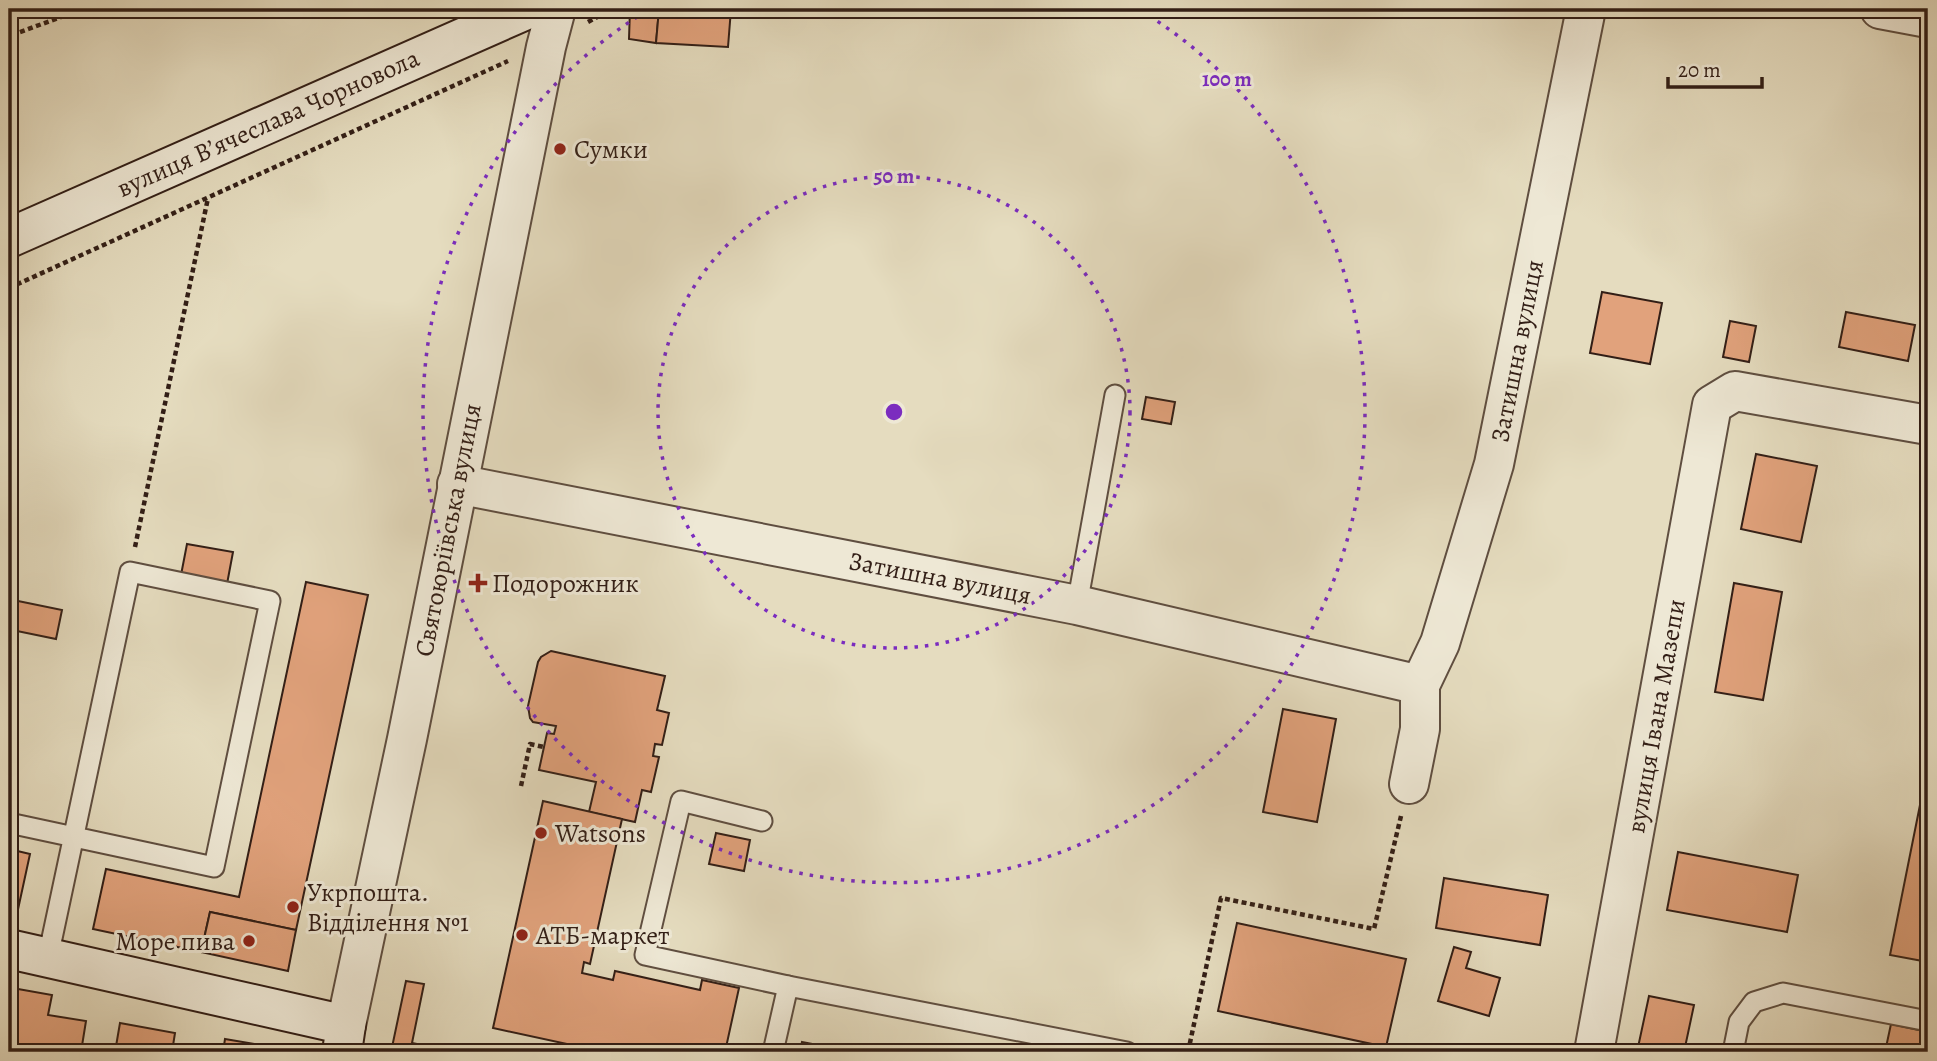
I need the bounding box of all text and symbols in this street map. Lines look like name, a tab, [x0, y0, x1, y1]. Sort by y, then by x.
street label: вулиця Вʼячеслава Чорновола	[111, 40, 425, 206]
scale bar	[1668, 46, 1762, 90]
text: 20 m	[1678, 56, 1721, 84]
text: 100 m	[1202, 65, 1252, 93]
place label: Сумки	[574, 132, 648, 167]
marker: Сумки	[552, 141, 568, 157]
text: 50 m	[874, 162, 915, 190]
street label: Затишна вулиця	[1482, 257, 1552, 445]
street label: Святоюріївська вулиця	[406, 400, 490, 660]
centre of rings	[882, 400, 906, 424]
street label: Затишна вулиця	[846, 543, 1034, 613]
place label: Подорожник	[492, 566, 639, 601]
marker: Подорожник	[470, 575, 486, 591]
street label: вулиця Івана Мазепи	[1618, 596, 1694, 836]
place label: Watsons	[554, 816, 646, 851]
marker: Watsons	[533, 825, 549, 841]
place label: Укрпошта. Відділення №1	[307, 875, 469, 940]
marker: Укрпошта. Відділення №1	[285, 899, 301, 915]
place label: АТБ-маркет	[535, 918, 670, 953]
place label: Море пива	[115, 924, 235, 959]
marker: АТБ-маркет	[514, 927, 530, 943]
marker: Море пива	[241, 933, 257, 949]

